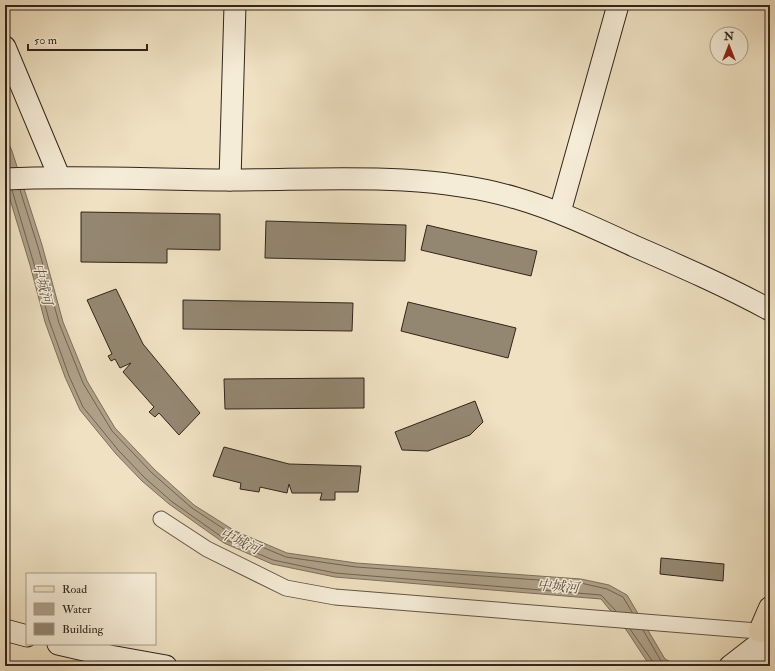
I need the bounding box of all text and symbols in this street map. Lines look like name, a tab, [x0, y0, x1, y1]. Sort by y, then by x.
scale bar	[28, 26, 147, 52]
north arrow	[709, 26, 749, 66]
text: N	[723, 30, 735, 43]
text: 50 m	[34, 33, 58, 48]
water label: 中城河	[29, 262, 57, 309]
water label: 中城河	[217, 525, 265, 559]
legend	[26, 573, 156, 645]
water label: 中城河	[536, 576, 583, 597]
text: Road	[62, 582, 87, 597]
text: Water	[61, 602, 92, 617]
text: Building	[62, 622, 105, 637]

